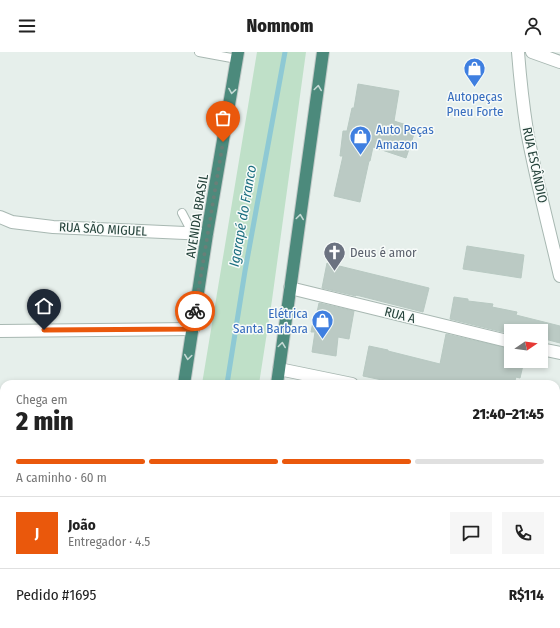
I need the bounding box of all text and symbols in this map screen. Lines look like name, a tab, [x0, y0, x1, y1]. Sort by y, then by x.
icon: menu	[16, 15, 38, 37]
text: Nomnom	[247, 15, 313, 37]
icon: person	[522, 15, 544, 37]
shop icon: Autopeças Pneu Forte	[462, 55, 488, 88]
one-way arrow	[313, 85, 322, 91]
one-way arrow	[228, 87, 237, 94]
place label: Autopeças Pneu Forte	[447, 89, 503, 119]
pin	[206, 101, 240, 142]
icon: bag	[212, 107, 234, 129]
place label: Auto Peças Amazon	[376, 122, 434, 152]
shop icon: Auto Peças Amazon	[347, 123, 373, 156]
street label: RUA ESCÂNDIO	[520, 126, 550, 204]
water label: Igarapé do Franco	[226, 164, 260, 268]
street label: AVENIDA BRASIL	[183, 173, 211, 259]
one-way arrow	[295, 214, 304, 220]
street label: RUA SÃO MIGUEL	[59, 219, 148, 239]
church icon: Deus é amor	[322, 239, 348, 272]
place label: Deus é amor	[350, 245, 417, 260]
pin	[27, 289, 61, 330]
courier	[175, 291, 215, 331]
icon: home	[33, 295, 55, 317]
icon: bike	[184, 300, 206, 322]
street label: RUA A	[383, 304, 417, 326]
place label: Elétrica Santa Barbara	[233, 306, 308, 336]
shop icon: Elétrica Santa Barbara	[310, 307, 336, 340]
north arrow	[504, 324, 548, 368]
map controls	[504, 324, 548, 368]
one-way arrow	[277, 342, 286, 348]
one-way arrow	[184, 354, 193, 360]
text: Chega em	[16, 392, 67, 407]
text: 21:40–21:45	[473, 405, 544, 423]
text: 2 min	[16, 406, 74, 437]
text: A caminho · 60 m	[16, 470, 107, 485]
button: chat	[450, 512, 492, 554]
button: phone	[502, 512, 544, 554]
text: João	[68, 516, 96, 534]
text: J	[35, 524, 39, 542]
text: Entregador · 4.5	[68, 534, 150, 549]
text: Pedido #1695	[16, 586, 96, 604]
text: R$114	[509, 586, 544, 604]

